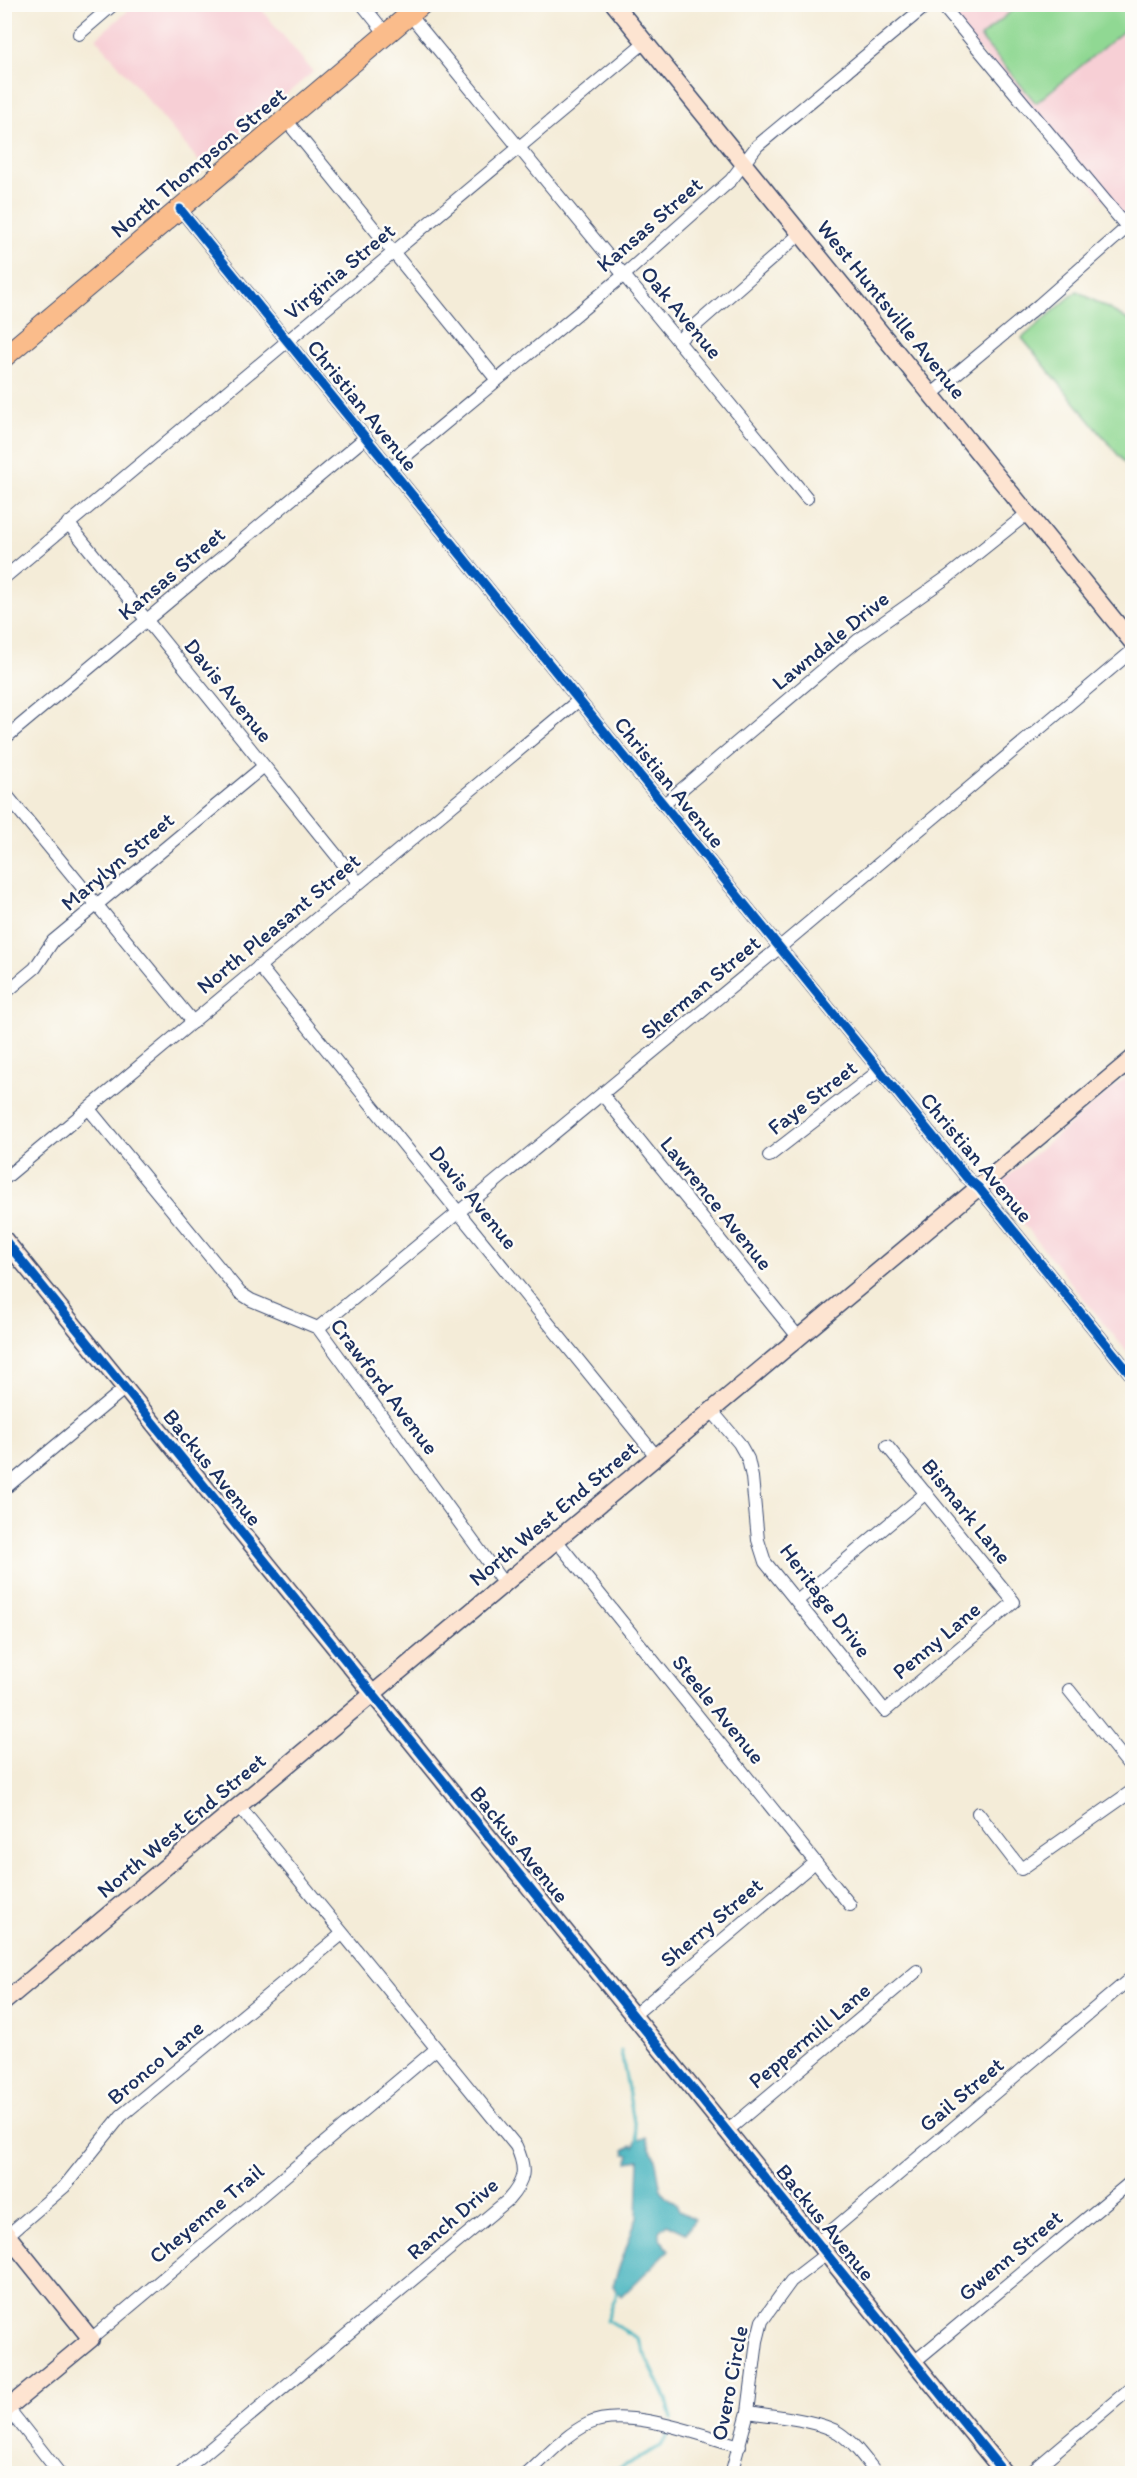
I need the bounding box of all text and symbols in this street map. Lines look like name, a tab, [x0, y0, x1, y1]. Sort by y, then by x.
street label: North Thompson Street	[105, 81, 292, 244]
street label: Kansas Street	[591, 171, 708, 278]
street label: West Huntsville Avenue	[811, 214, 972, 404]
street label: Virginia Street	[278, 217, 400, 326]
street label: Oak Avenue	[635, 260, 728, 364]
street label: Christian Avenue	[301, 334, 424, 477]
street label: Kansas Street	[112, 521, 230, 626]
street label: Lawndale Drive	[766, 585, 894, 696]
street label: Davis Avenue	[178, 633, 279, 748]
street label: Christian Avenue	[608, 711, 731, 854]
street label: Marylyn Street	[55, 806, 179, 917]
street label: North Pleasant Street	[191, 847, 366, 1000]
street label: Sherman Street	[635, 929, 766, 1045]
street label: Faye Street	[762, 1054, 862, 1141]
street label: Christian Avenue	[914, 1087, 1039, 1228]
street label: Lawrence Avenue	[654, 1131, 779, 1276]
street label: Davis Avenue	[423, 1140, 524, 1255]
street label: Crawford Avenue	[324, 1313, 445, 1460]
street label: Backus Avenue	[157, 1403, 268, 1531]
street label: North West End Street	[463, 1435, 643, 1592]
street label: Bismark Lane	[916, 1453, 1017, 1570]
street label: Heritage Drive	[774, 1538, 877, 1663]
street label: Penny Lane	[887, 1596, 986, 1685]
street label: Steele Avenue	[666, 1649, 771, 1770]
street label: North West End Street	[91, 1747, 271, 1904]
street label: Backus Avenue	[464, 1780, 575, 1908]
street label: Sherry Street	[655, 1872, 768, 1973]
street label: Peppermill Lane	[743, 1977, 876, 2094]
street label: Bronco Lane	[102, 2014, 209, 2111]
street label: Gail Street	[914, 2051, 1009, 2138]
street label: Cheyenne Trail	[143, 2158, 269, 2269]
street label: Backus Avenue	[770, 2158, 881, 2286]
street label: Ranch Drive	[401, 2171, 504, 2266]
street label: Gwenn Street	[953, 2204, 1068, 2307]
street label: Overo Circle	[705, 2323, 754, 2443]

